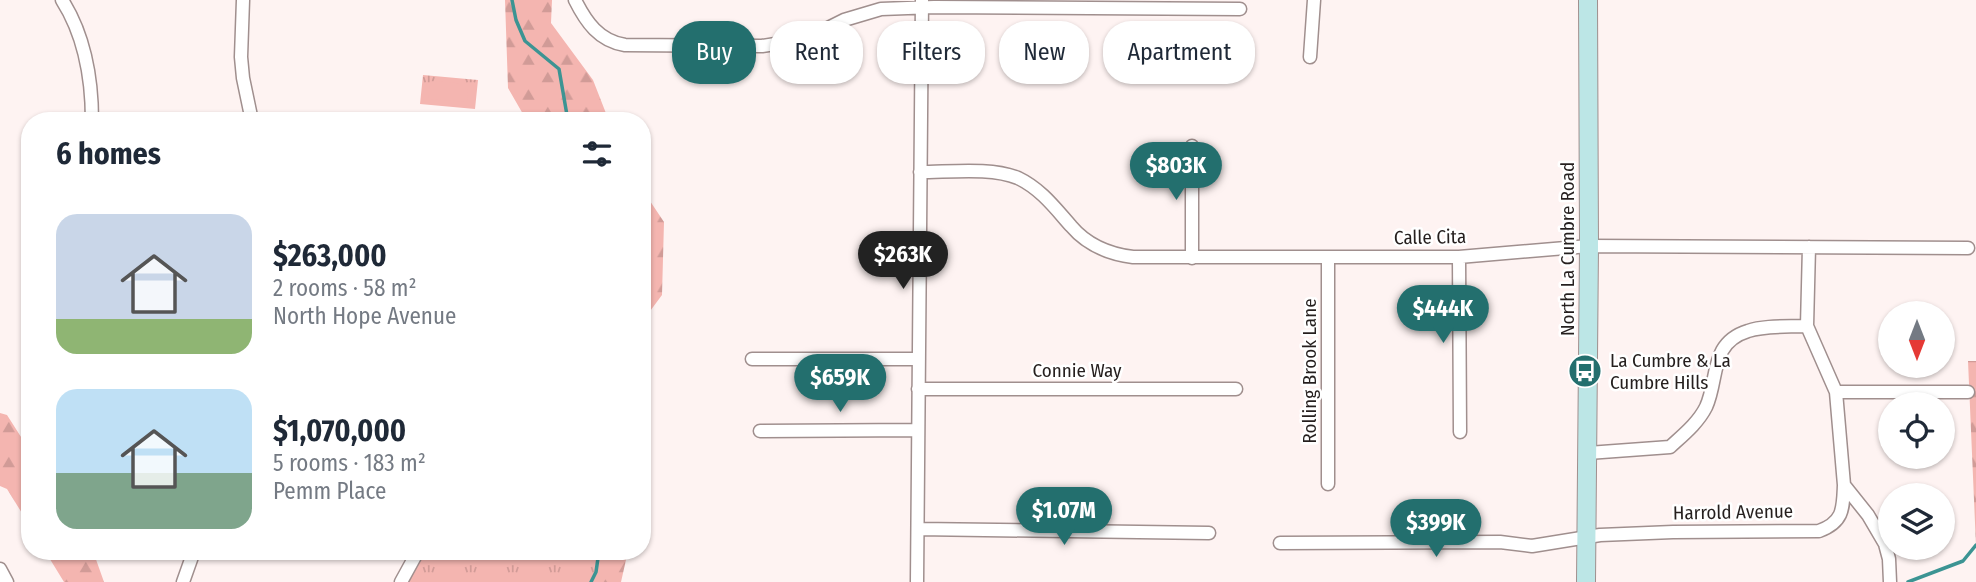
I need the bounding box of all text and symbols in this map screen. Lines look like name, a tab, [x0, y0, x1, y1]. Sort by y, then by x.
chip: Buy	[672, 21, 756, 84]
chip: Rent	[770, 21, 863, 84]
chip: Filters	[877, 21, 985, 84]
chip: New	[999, 21, 1089, 84]
chip: Apartment	[1103, 21, 1255, 84]
icon: filters	[578, 135, 616, 173]
text: 6 homes	[56, 136, 161, 172]
pin: $803K	[1127, 142, 1225, 202]
text: $803K	[1146, 151, 1206, 179]
street label: North La Cumbre Road	[1556, 162, 1579, 336]
street label: Calle Cita	[1394, 225, 1466, 249]
pin: $263K	[854, 232, 952, 291]
text: $263,000	[273, 238, 387, 274]
text: $263K	[874, 240, 932, 268]
icon: home	[112, 242, 196, 326]
text: 2 rooms · 58 m²	[273, 274, 417, 302]
pin: $444K	[1394, 286, 1492, 345]
text: $444K	[1413, 294, 1473, 322]
street label: Rolling Brook Lane	[1298, 298, 1321, 444]
north arrow	[1878, 301, 1955, 378]
map controls	[1878, 301, 1955, 560]
text: North Hope Avenue	[273, 302, 456, 330]
place label: La Cumbre & La Cumbre Hills	[1610, 349, 1731, 394]
bus stop icon: La Cumbre & La Cumbre Hills	[1566, 352, 1604, 390]
pin: $659K	[791, 354, 889, 414]
street label: Connie Way	[1032, 359, 1122, 382]
text: $659K	[810, 363, 870, 391]
button: locate	[1878, 392, 1955, 469]
text: $1,070,000	[273, 413, 406, 449]
icon: home	[112, 417, 196, 501]
text: 5 rooms · 183 m²	[273, 449, 426, 477]
text: Pemm Place	[273, 477, 386, 505]
button: layers	[1878, 483, 1955, 560]
pin: $1.07M	[1007, 488, 1121, 547]
text: $1.07M	[1032, 496, 1096, 524]
street label: Harrold Avenue	[1673, 499, 1793, 525]
pin: $399K	[1387, 500, 1485, 559]
text: $399K	[1406, 508, 1466, 536]

